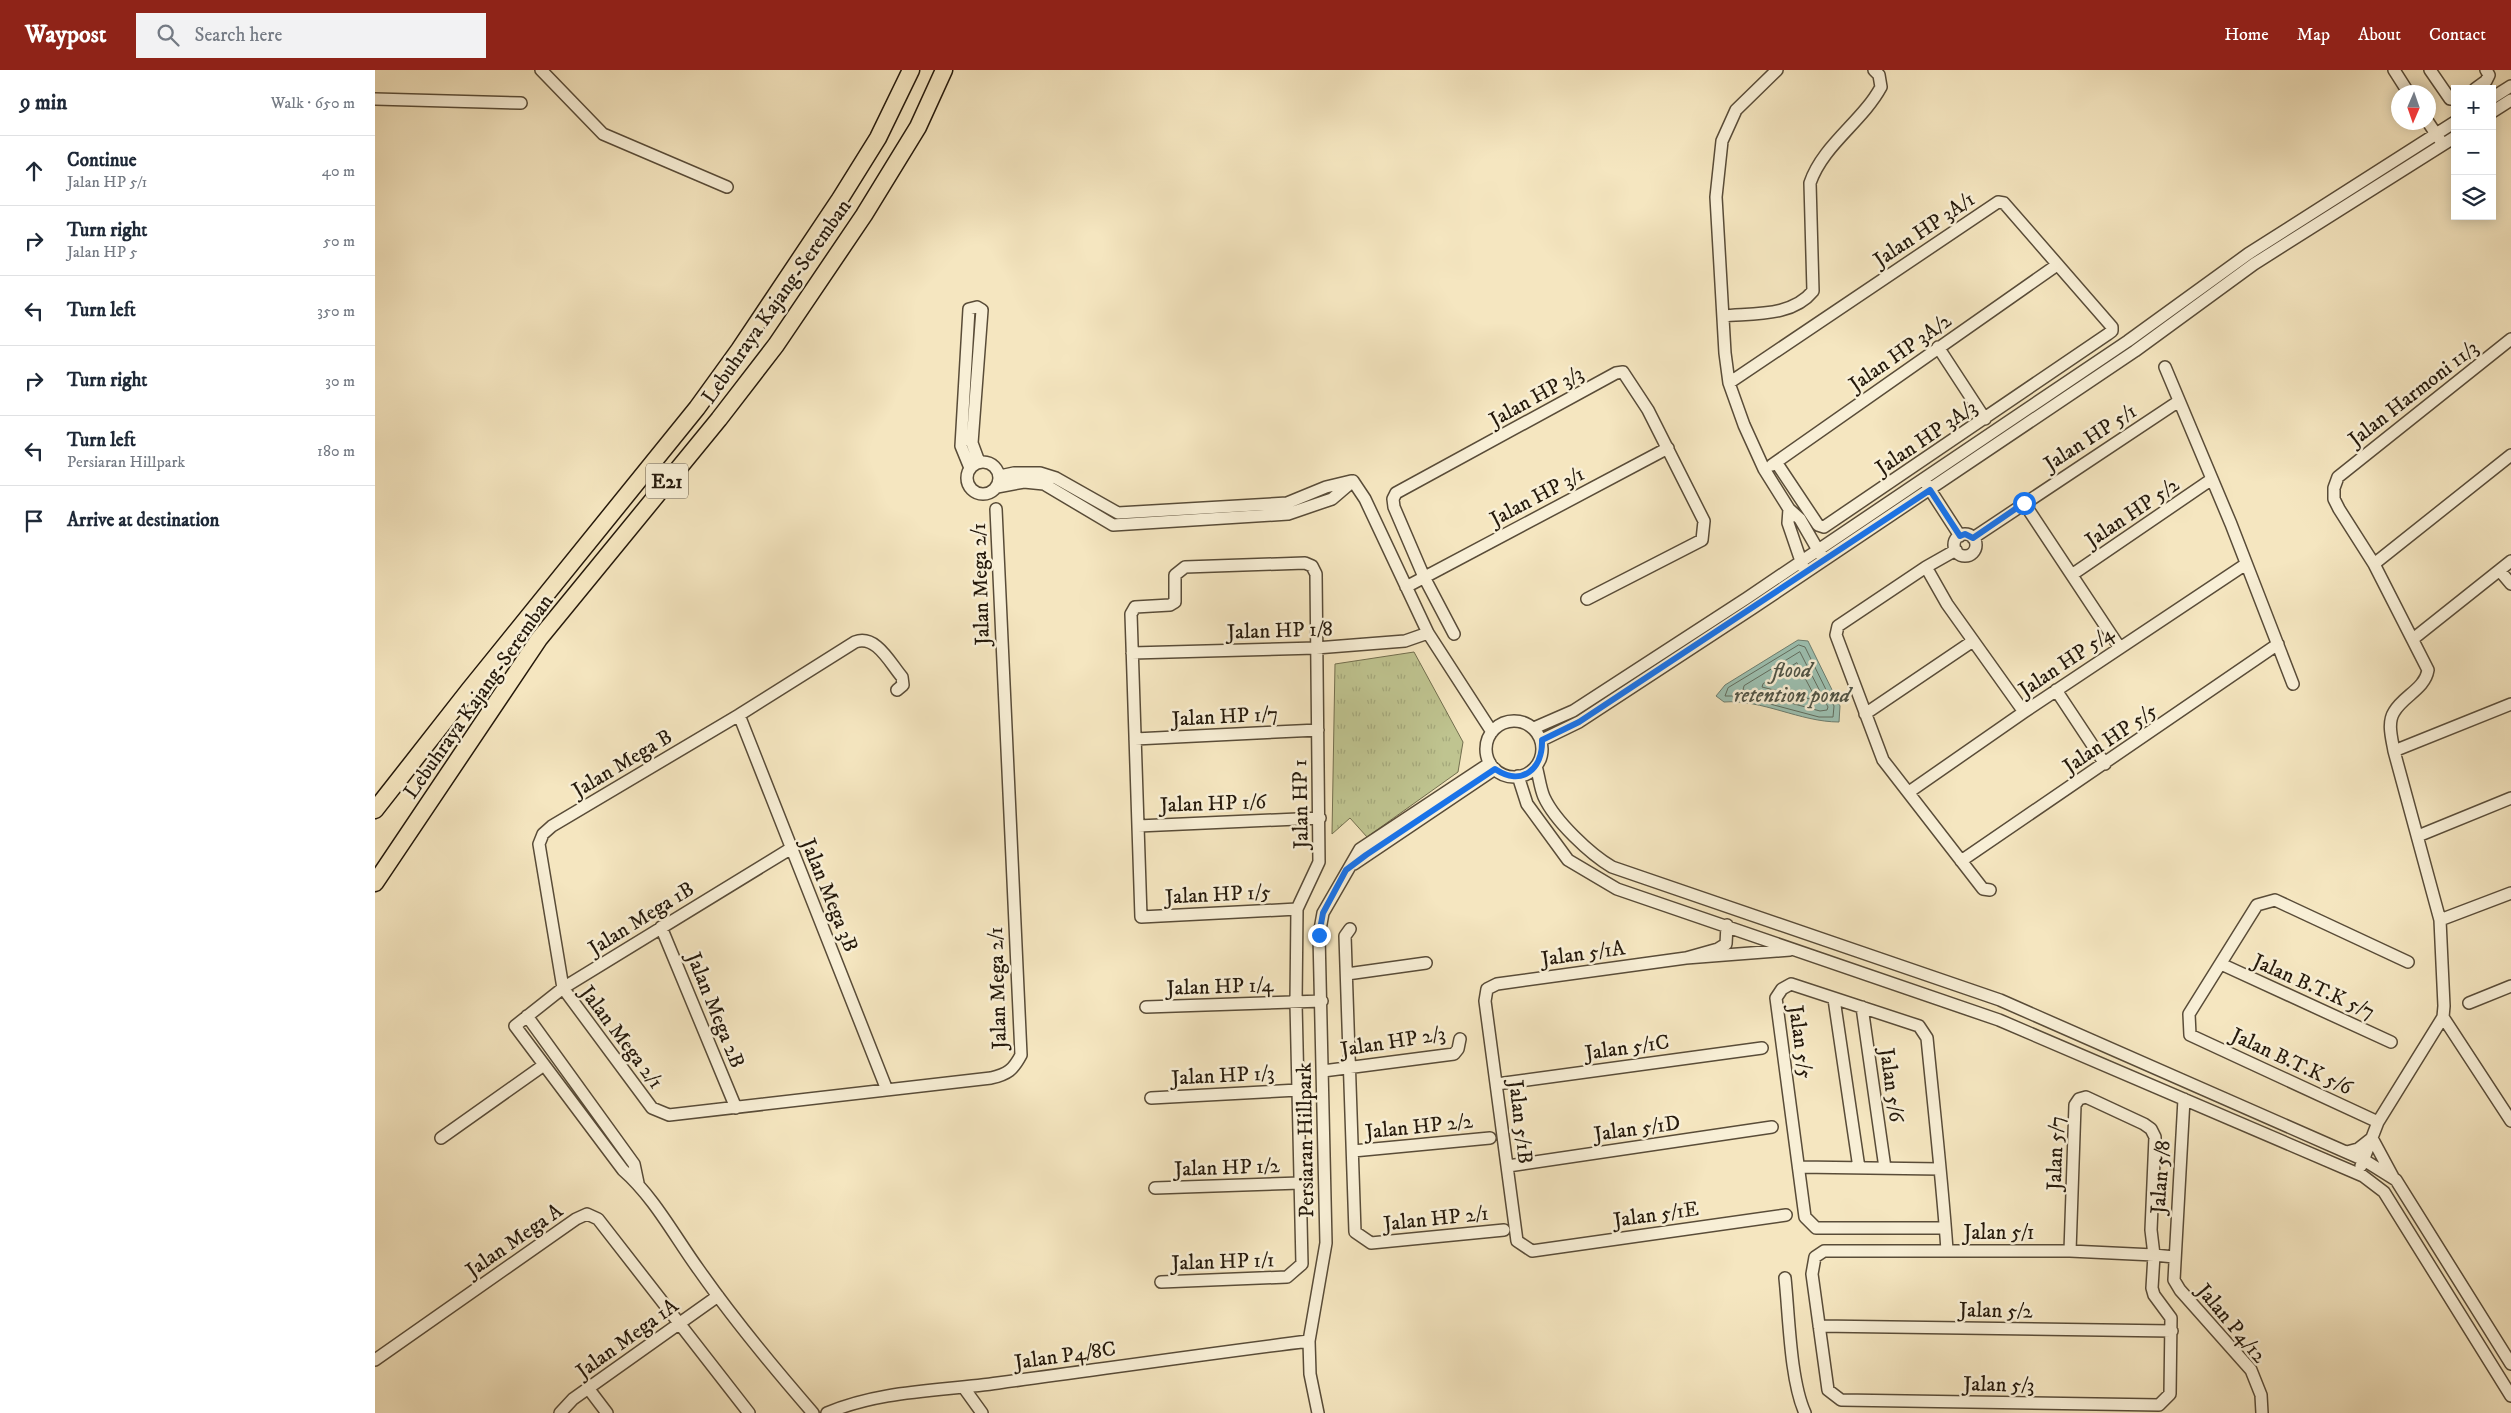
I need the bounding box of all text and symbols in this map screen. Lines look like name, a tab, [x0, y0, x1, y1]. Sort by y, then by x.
search box	[136, 13, 486, 58]
text: Waypost	[25, 20, 106, 50]
icon: search	[154, 21, 182, 49]
text: Search here	[194, 24, 282, 47]
text: Home	[2224, 24, 2269, 46]
text: Map	[2297, 24, 2330, 46]
text: About	[2358, 24, 2401, 46]
text: Contact	[2429, 24, 2486, 46]
north arrow	[2391, 85, 2436, 130]
map controls	[2451, 85, 2496, 220]
button: +	[2451, 85, 2496, 130]
text: 9 min	[20, 90, 67, 116]
text: Walk · 650 m	[271, 93, 355, 113]
button: −	[2451, 130, 2496, 175]
text: Continue	[67, 149, 137, 172]
icon: ahead	[20, 157, 48, 185]
text: 40 m	[322, 161, 355, 181]
text: Jalan HP 5/1	[67, 172, 147, 192]
button: layers	[2451, 175, 2496, 220]
street label: Jalan HP 3A/1	[1867, 186, 1980, 274]
street label: Lebuhraya Kajang-Seremban	[696, 194, 857, 409]
text: Turn right	[67, 219, 147, 242]
icon: right	[20, 227, 48, 255]
text: 50 m	[323, 231, 355, 251]
text: Jalan HP 5	[67, 242, 137, 262]
icon: left	[20, 297, 48, 325]
text: Turn left	[67, 299, 136, 322]
text: 350 m	[317, 301, 355, 321]
street label: Jalan HP 3A/2	[1843, 308, 1957, 399]
street label: Jalan Harmoni 11/3	[2342, 335, 2484, 454]
street label: Jalan HP 3/3	[1483, 360, 1588, 434]
icon: right	[20, 367, 48, 395]
text: Turn right	[67, 369, 147, 392]
text: 30 m	[325, 371, 355, 391]
street label: Jalan HP 3A/3	[1869, 394, 1982, 482]
street label: Jalan HP 5/1	[2038, 398, 2142, 479]
text: Turn left	[67, 429, 136, 452]
icon: left	[20, 437, 48, 465]
text: 180 m	[317, 441, 355, 461]
text: Persiaran Hillpark	[67, 452, 185, 472]
street label: Jalan HP 3/1	[1484, 461, 1589, 534]
road number: E21	[646, 464, 688, 498]
street label: Jalan HP 5/2	[2079, 471, 2185, 555]
route start	[2013, 492, 2036, 515]
icon: arrive	[20, 507, 48, 535]
text: Arrive at destination	[67, 509, 219, 532]
street label: Jalan Mega 2/1	[966, 522, 996, 648]
street label: Lebuhraya Kajang-Seremban	[398, 589, 559, 804]
street label: Jalan HP 1/8	[1225, 616, 1333, 646]
street label: Jalan HP 5/4	[2012, 620, 2120, 704]
water label: flood retention pond	[1734, 657, 1854, 709]
street label: Jalan HP 5/5	[2057, 698, 2163, 781]
street label: Jalan HP 1/7	[1169, 701, 1279, 733]
street label: Jalan Mega B	[566, 724, 677, 805]
street label: Jalan HP 1	[1287, 759, 1315, 851]
street label: Jalan HP 1/6	[1157, 789, 1268, 819]
street label: Jalan Mega 3B	[794, 833, 864, 956]
street label: Jalan Mega 1B	[582, 876, 699, 963]
street label: Jalan HP 1/5	[1163, 879, 1272, 911]
route end	[1308, 924, 1331, 947]
street label: Jalan Mega 2/1	[983, 926, 1013, 1052]
street label: Jalan 5/1A	[1538, 935, 1627, 973]
street label: Jalan Mega 2B	[679, 947, 750, 1072]
street label: Jalan B.T.K 5/7	[2247, 948, 2379, 1025]
street label: Jalan HP 1/4	[1164, 972, 1275, 1002]
street label: Jalan Mega 2/1	[573, 979, 668, 1094]
street label: Jalan 5/5	[1782, 1002, 1818, 1080]
street label: Jalan HP 2/3	[1337, 1021, 1447, 1063]
street label: Jalan B.T.K 5/6	[2225, 1022, 2357, 1102]
street label: Jalan 5/1C	[1581, 1029, 1671, 1067]
street label: Jalan 5/6	[1873, 1045, 1909, 1125]
street label: Jalan HP 1/3	[1169, 1060, 1275, 1092]
street label: Persiaran Hillpark	[1292, 1062, 1320, 1218]
street label: Jalan 5/1B	[1502, 1077, 1538, 1166]
street label: Jalan HP 2/2	[1362, 1108, 1475, 1146]
street label: Jalan 5/1D	[1590, 1110, 1682, 1148]
street label: Jalan 5/7	[2042, 1115, 2070, 1193]
street label: Jalan 5/8	[2145, 1139, 2177, 1217]
street label: Jalan HP 1/2	[1172, 1153, 1281, 1183]
street label: Jalan 5/1E	[1610, 1196, 1701, 1234]
street label: Jalan Mega A	[460, 1198, 568, 1285]
street label: Jalan HP 2/1	[1380, 1201, 1490, 1238]
street label: Jalan 5/1	[1961, 1220, 2035, 1246]
street label: Jalan HP 1/1	[1169, 1247, 1275, 1277]
street label: Jalan P4/12	[2189, 1277, 2272, 1369]
street label: Jalan Mega 1A	[570, 1293, 684, 1386]
street label: Jalan 5/2	[1957, 1297, 2034, 1325]
street label: Jalan P4/8C	[1011, 1336, 1117, 1376]
street label: Jalan 5/3	[1961, 1371, 2035, 1399]

